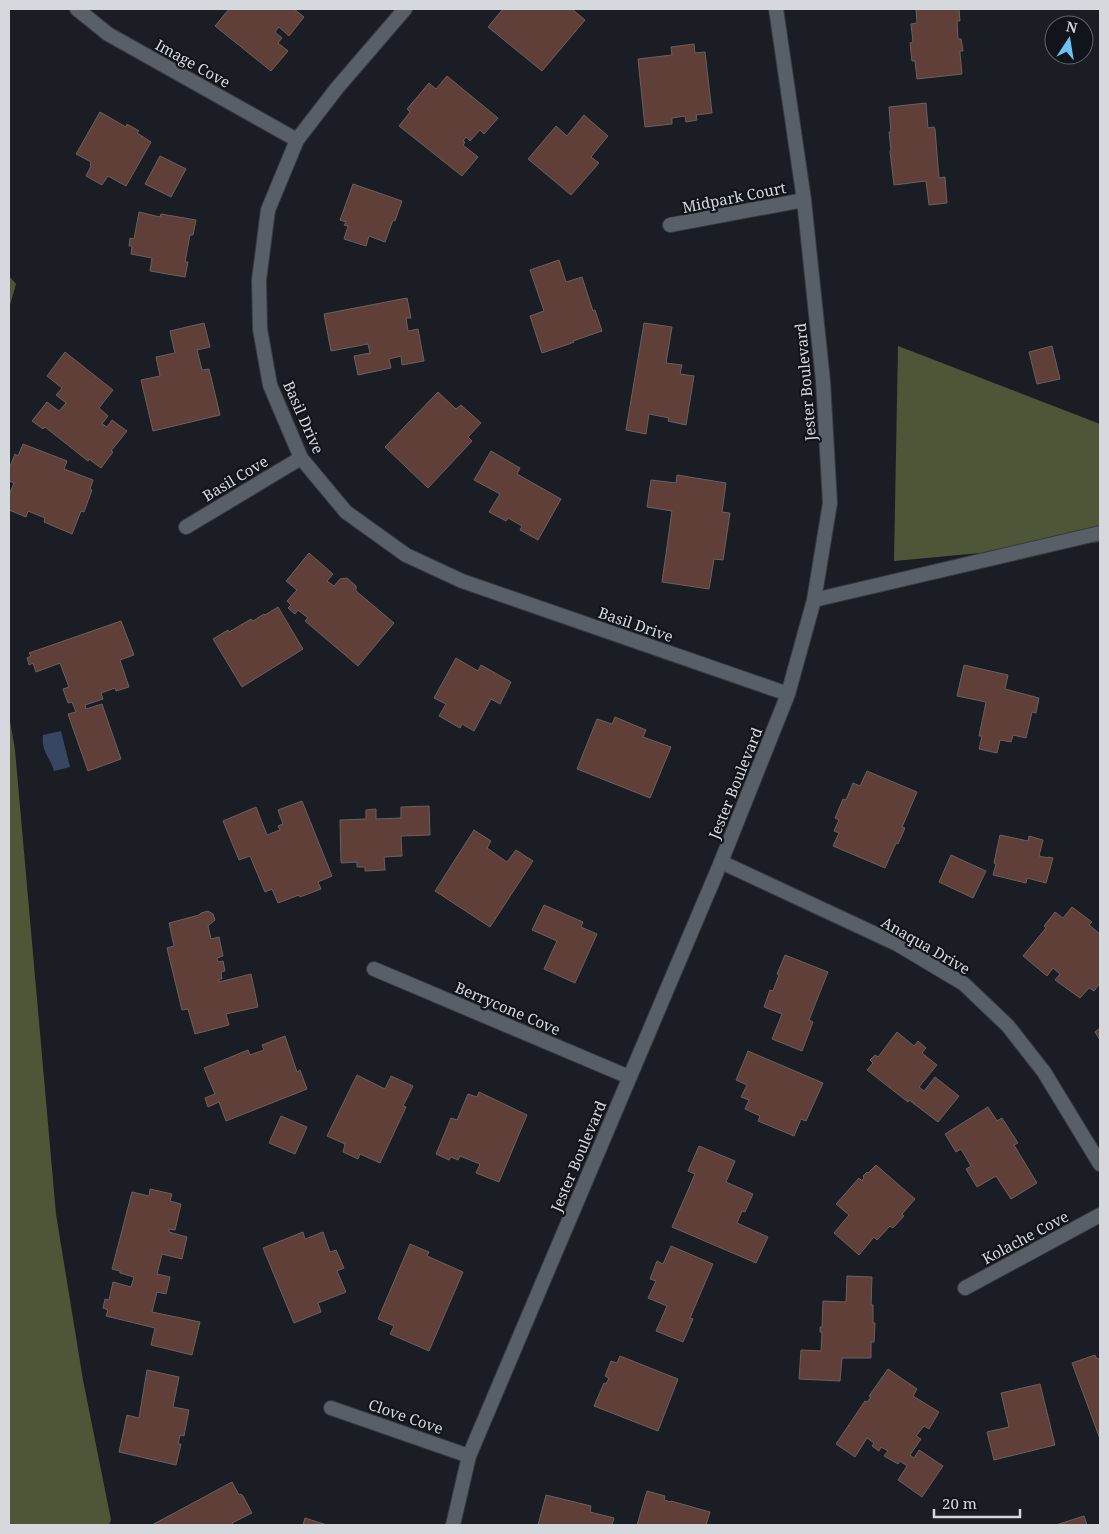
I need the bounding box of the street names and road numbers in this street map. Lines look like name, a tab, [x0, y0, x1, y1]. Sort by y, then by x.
street label: Image Cove	[152, 34, 234, 92]
street label: Midpark Court	[680, 177, 788, 217]
street label: Jester Boulevard	[790, 322, 820, 443]
street label: Basil Drive	[279, 377, 329, 457]
street label: Basil Cove	[199, 451, 271, 505]
street label: Basil Drive	[596, 602, 676, 646]
street label: Jester Boulevard	[703, 724, 766, 843]
street label: Anaqua Drive	[878, 912, 974, 978]
street label: Berrycone Cove	[452, 977, 564, 1039]
street label: Jester Boulevard	[545, 1098, 610, 1215]
street label: Kolache Cove	[978, 1206, 1072, 1268]
street label: Clove Cove	[366, 1394, 446, 1438]

